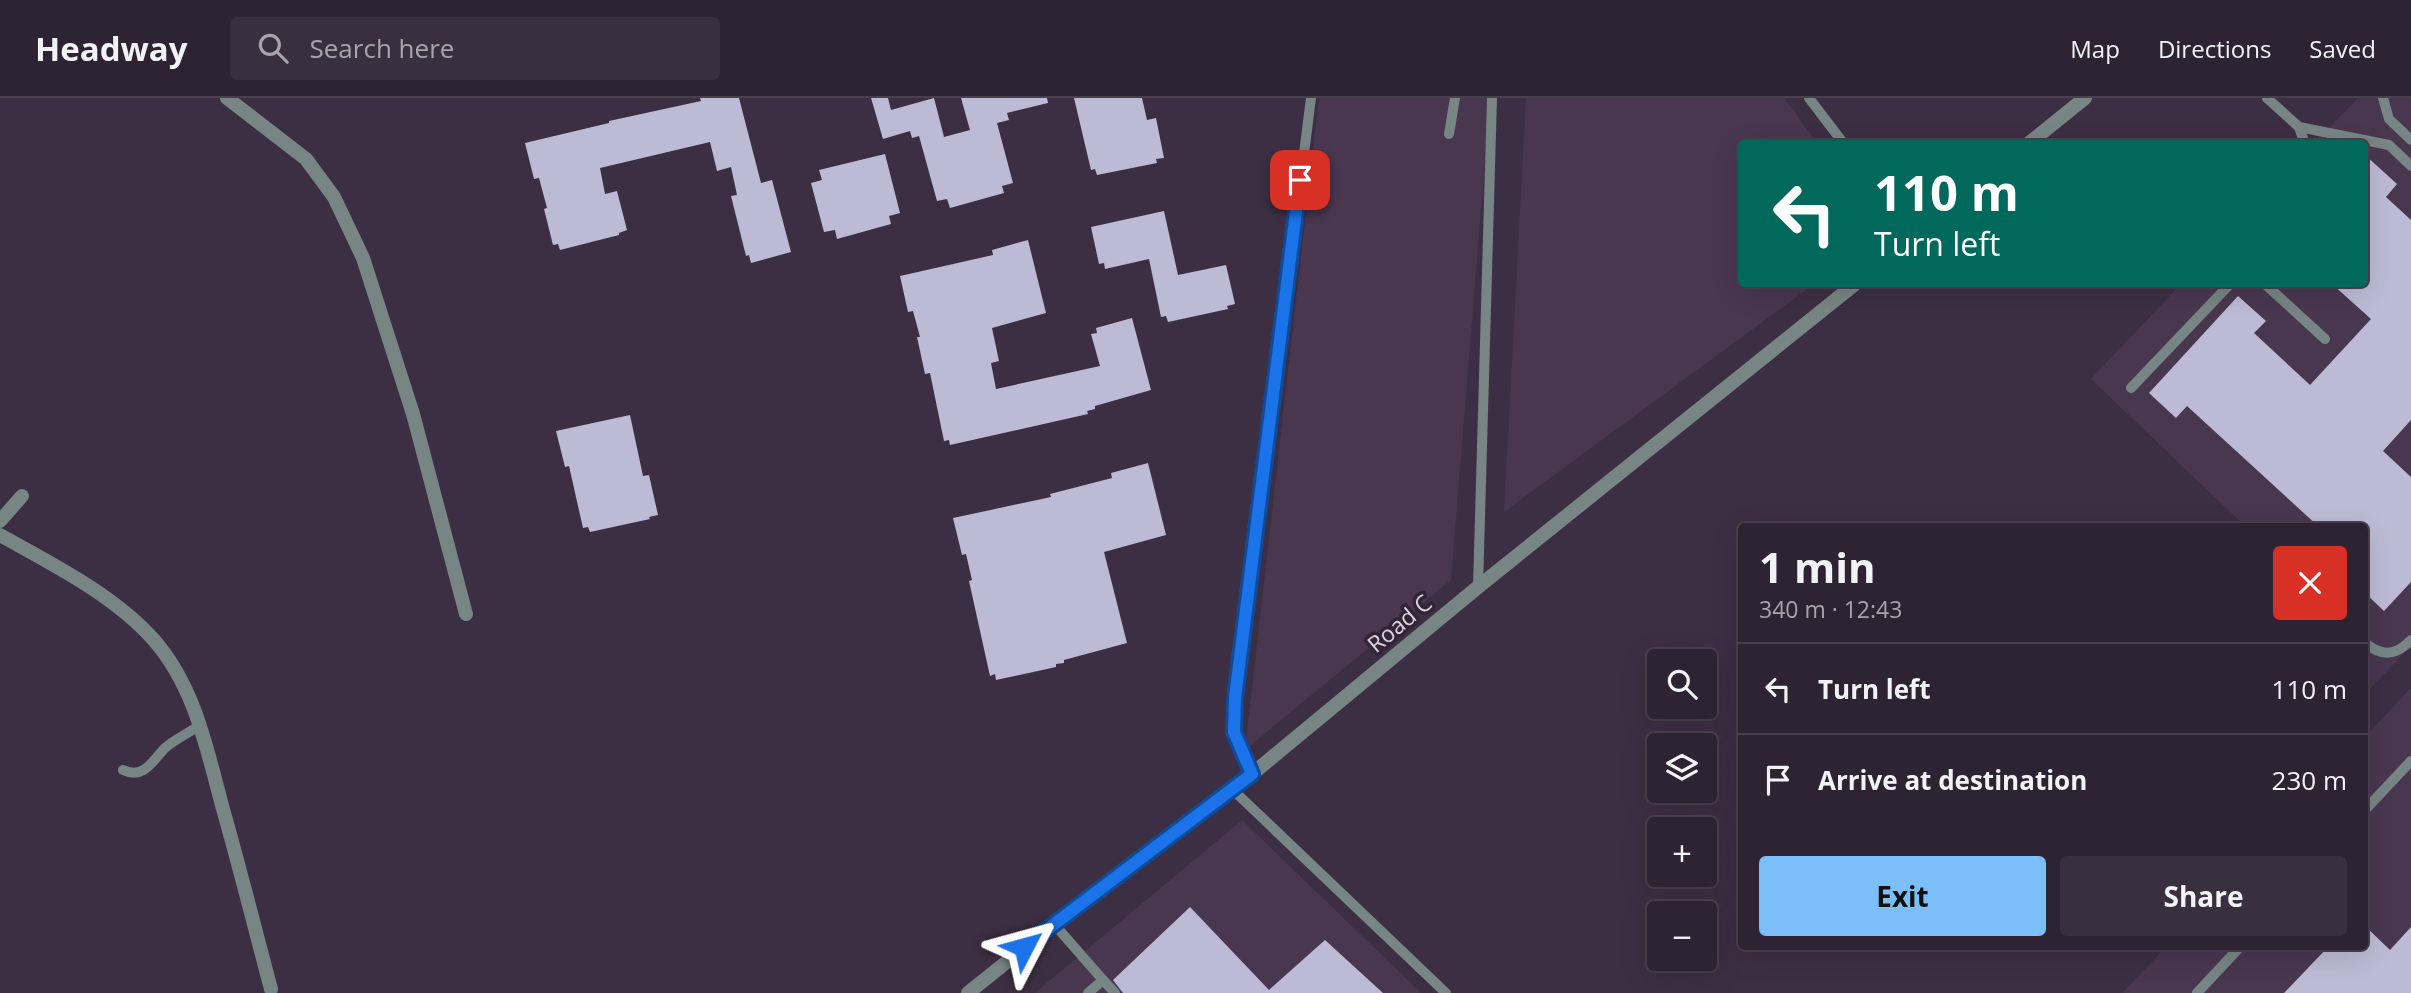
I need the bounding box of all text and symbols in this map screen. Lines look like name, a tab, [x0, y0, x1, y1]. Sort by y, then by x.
search box	[230, 17, 720, 80]
text: Headway	[35, 26, 188, 71]
icon: search	[254, 29, 292, 67]
text: Search here	[310, 30, 454, 66]
text: Map	[2070, 32, 2120, 65]
text: Directions	[2158, 32, 2271, 65]
text: Saved	[2309, 32, 2376, 65]
pin	[1270, 150, 1330, 210]
text: 110 m	[1874, 159, 2019, 225]
icon: arrive	[1281, 161, 1319, 199]
icon: left	[1759, 168, 1850, 259]
text: Turn left	[1874, 222, 2000, 265]
text: 1 min	[1759, 538, 1876, 595]
button: close	[2273, 546, 2347, 620]
street label: Road C	[1360, 587, 1438, 659]
text: 340 m · 12:43	[1759, 593, 1902, 625]
map controls	[1647, 649, 1717, 971]
button: search	[1647, 649, 1717, 719]
icon: left	[1759, 670, 1797, 708]
text: Turn left	[1818, 671, 1930, 707]
text: 110 m	[2272, 671, 2347, 707]
button: layers	[1647, 733, 1717, 803]
icon: arrive	[1759, 761, 1797, 799]
text: Arrive at destination	[1818, 762, 2087, 798]
text: 230 m	[2272, 762, 2347, 798]
button: +	[1647, 817, 1717, 887]
button: Exit	[1759, 856, 2046, 936]
button: Share	[2060, 856, 2347, 936]
button: −	[1647, 901, 1717, 971]
position arrow	[987, 910, 1061, 984]

